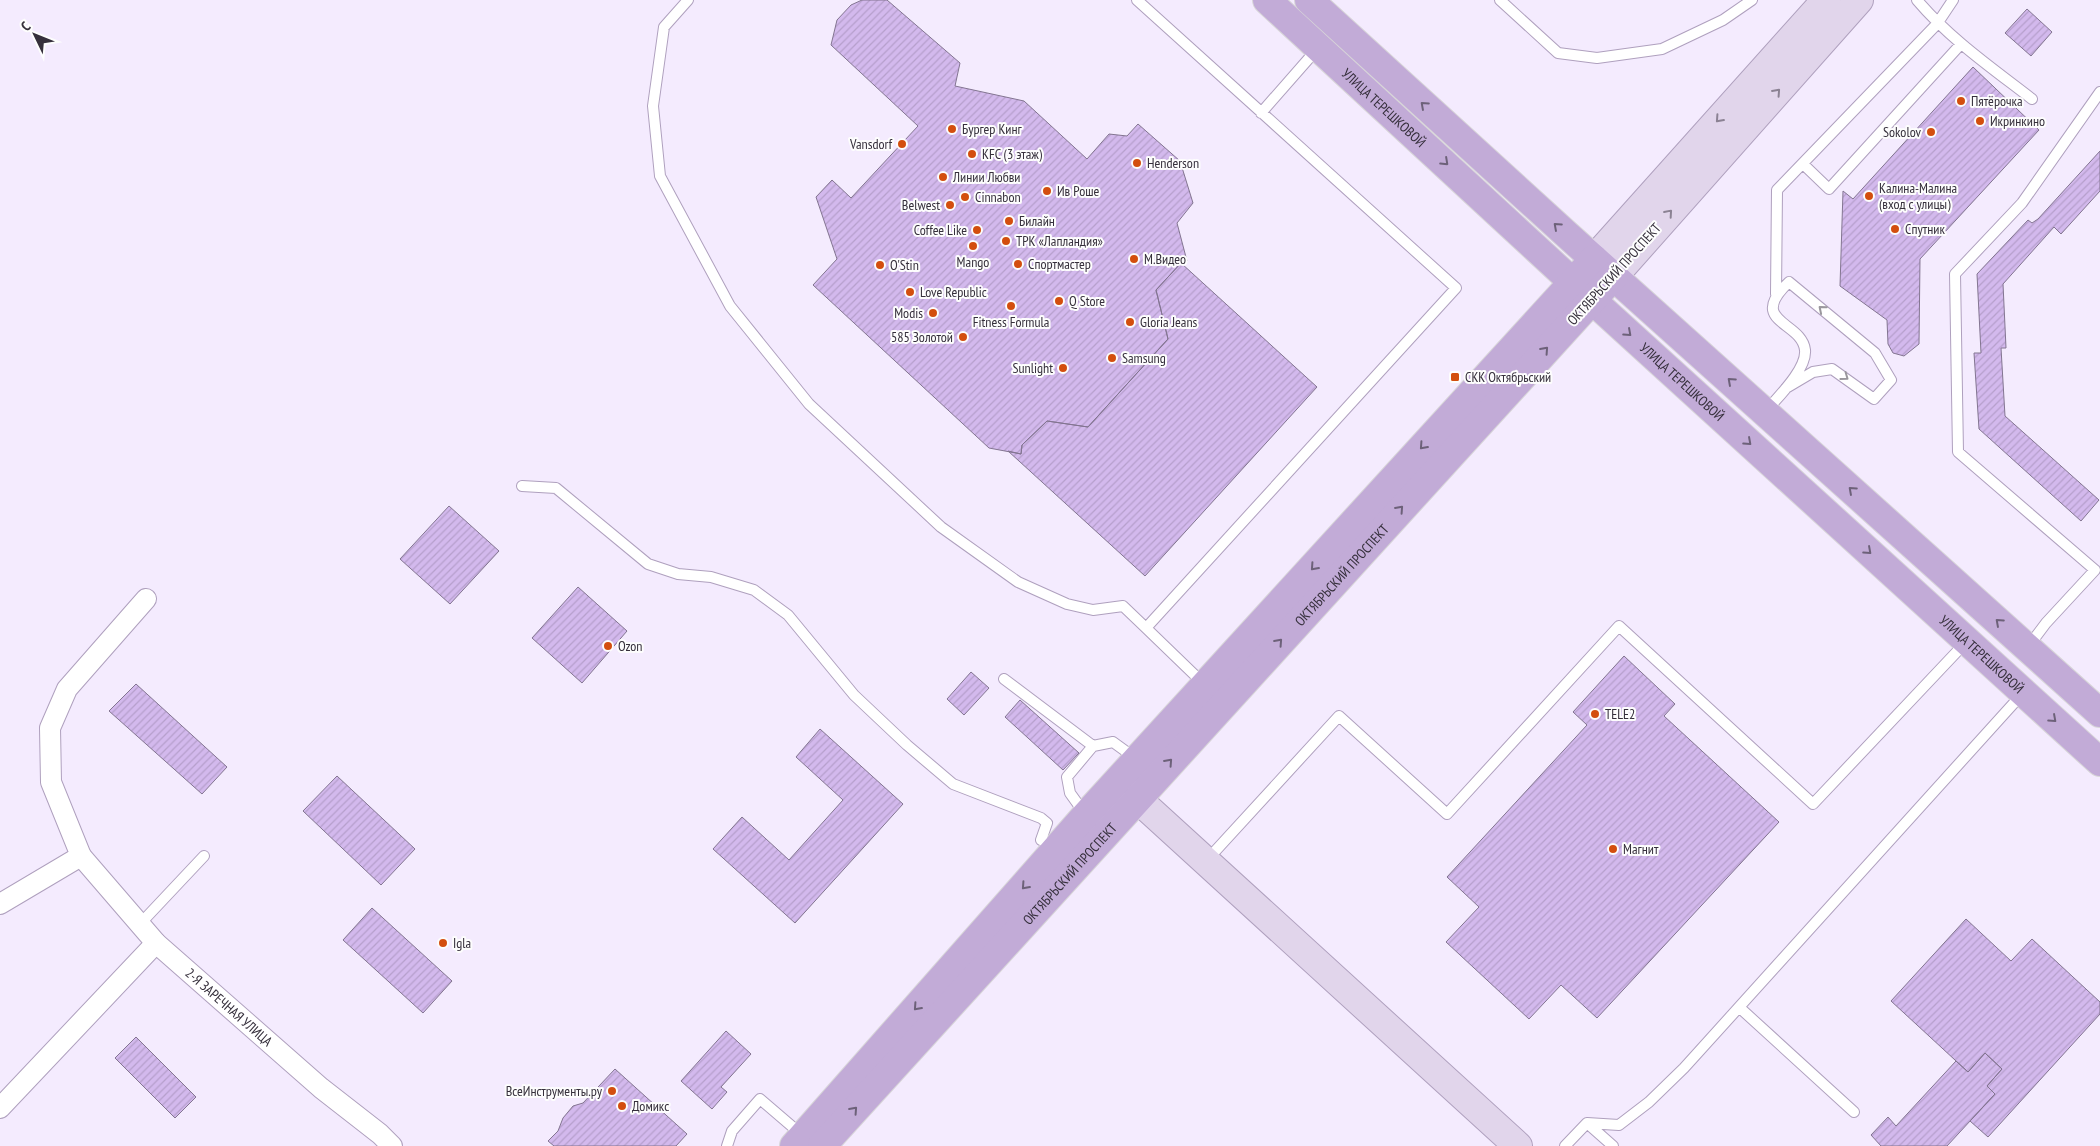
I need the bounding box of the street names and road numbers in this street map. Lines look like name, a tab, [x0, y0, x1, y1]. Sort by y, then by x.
street label: УЛИЦА ТЕРЕШКОВОЙ	[1338, 65, 1430, 151]
street label: ОКТЯБРЬСКИЙ ПРОСПЕКТ	[1563, 219, 1665, 329]
street label: УЛИЦА ТЕРЕШКОВОЙ	[1636, 339, 1728, 425]
street label: ОКТЯБРЬСКИЙ ПРОСПЕКТ	[1291, 520, 1393, 630]
street label: УЛИЦА ТЕРЕШКОВОЙ	[1936, 611, 2028, 697]
street label: ОКТЯБРЬСКИЙ ПРОСПЕКТ	[1019, 819, 1121, 929]
street label: 2-Я ЗАРЕЧНАЯ УЛИЦА	[182, 964, 277, 1050]

